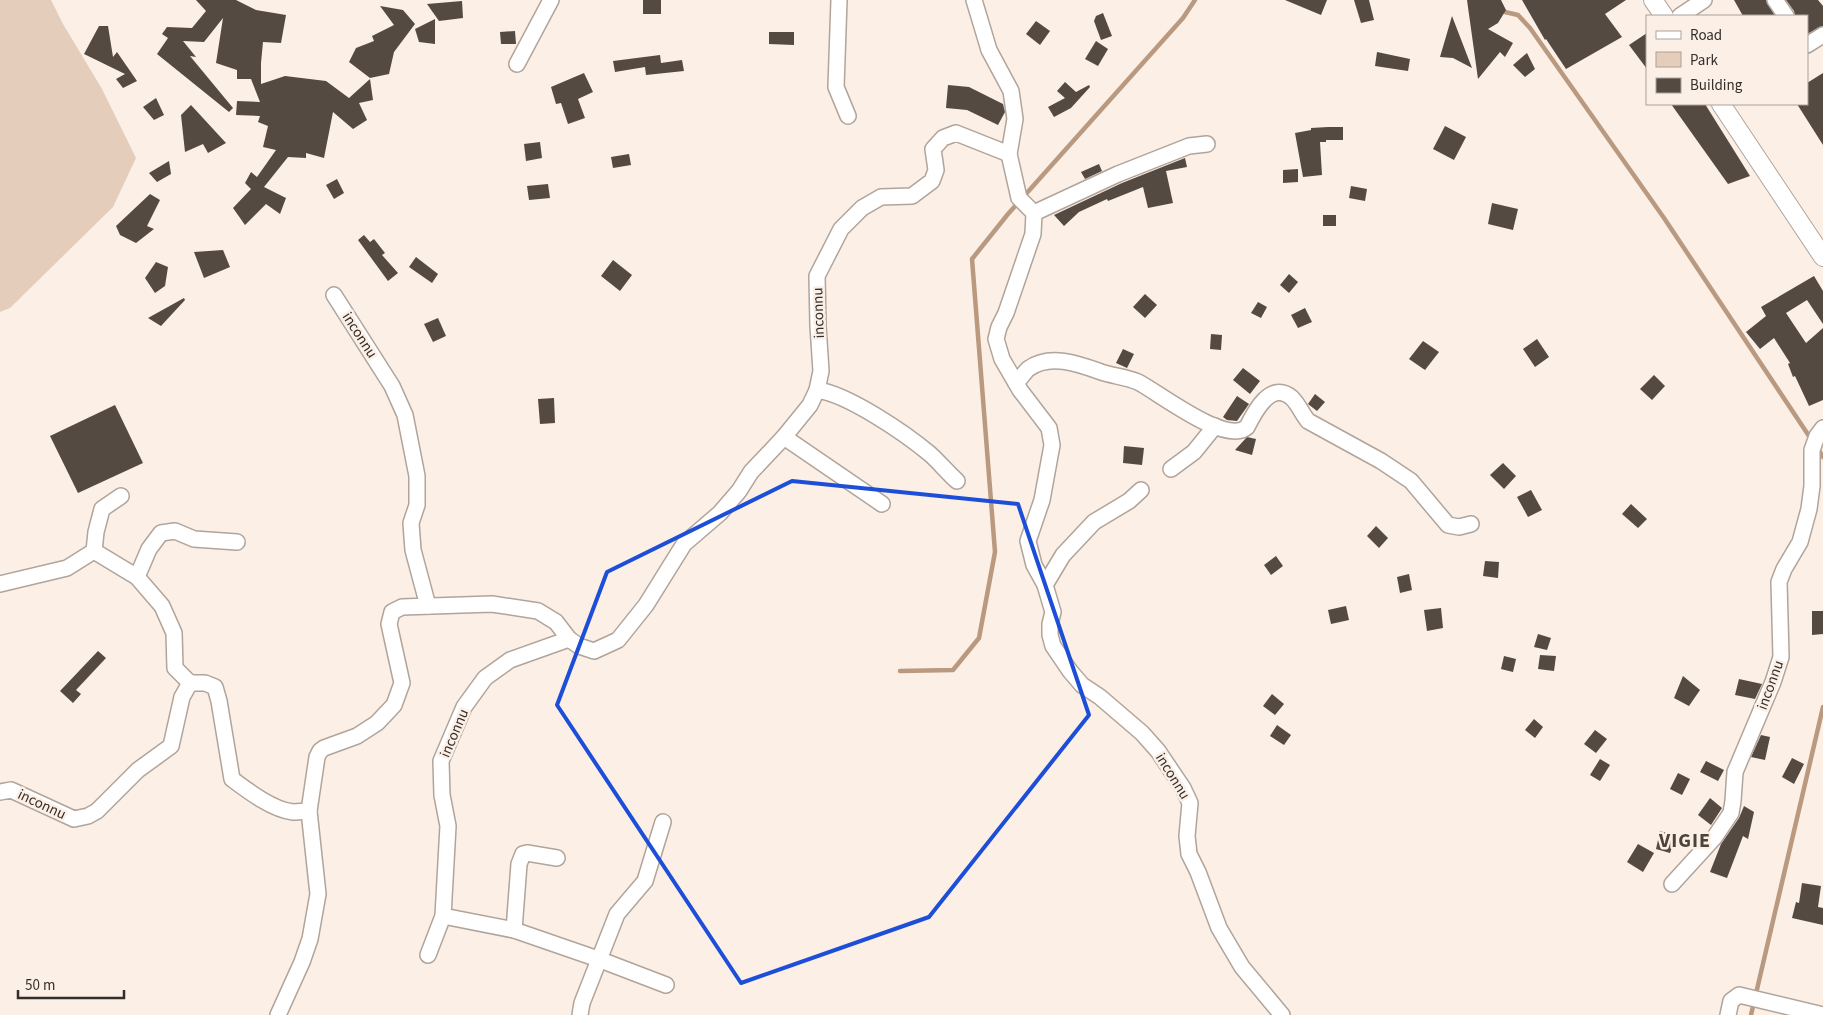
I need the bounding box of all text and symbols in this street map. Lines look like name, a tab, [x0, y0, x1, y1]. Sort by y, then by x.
legend	[1646, 15, 1808, 105]
text: Road	[1690, 25, 1722, 46]
text: Park	[1690, 50, 1719, 71]
text: Building	[1690, 75, 1743, 96]
street label: inconnu	[807, 287, 830, 339]
street label: inconnu	[337, 308, 382, 362]
street label: inconnu	[1752, 658, 1789, 713]
street label: inconnu	[435, 706, 474, 761]
street label: inconnu	[1150, 749, 1195, 804]
street label: inconnu	[14, 784, 69, 825]
district label: VIGIE	[1658, 827, 1711, 855]
scale bar	[18, 968, 124, 1000]
text: 50 m	[25, 975, 55, 996]

